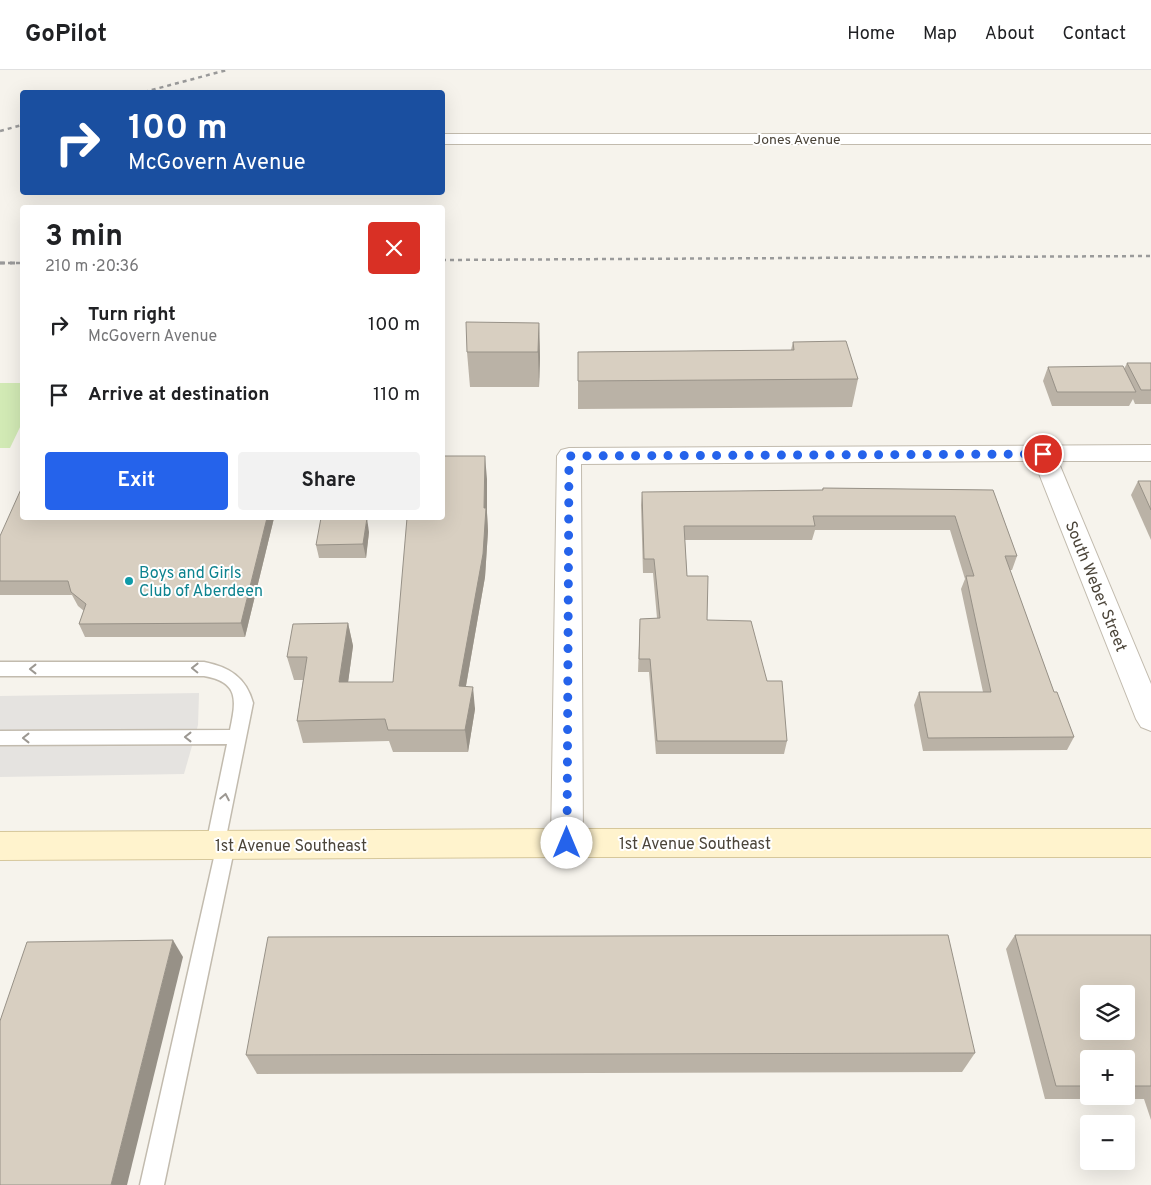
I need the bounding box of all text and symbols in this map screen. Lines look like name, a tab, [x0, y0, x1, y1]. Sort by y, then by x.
text: GoPilot	[25, 20, 107, 50]
text: Home	[847, 23, 895, 46]
text: Map	[923, 23, 957, 46]
text: About	[985, 23, 1034, 46]
text: Contact	[1062, 23, 1126, 46]
text: 100 m	[128, 107, 228, 151]
icon: right	[45, 110, 110, 175]
street label: Jones Avenue	[754, 132, 840, 149]
text: McGovern Avenue	[128, 150, 306, 177]
text: 3 min	[45, 219, 123, 256]
button: close	[368, 222, 420, 274]
text: 210 m · 20:36	[45, 257, 139, 277]
text: Turn right	[88, 303, 176, 327]
icon: right	[45, 311, 73, 339]
text: 100 m	[368, 313, 420, 337]
text: McGovern Avenue	[88, 327, 217, 347]
icon: arrive	[45, 381, 73, 409]
text: Arrive at destination	[88, 383, 269, 407]
text: 110 m	[373, 383, 420, 407]
pin	[1022, 433, 1064, 475]
icon: arrive	[1029, 440, 1057, 468]
button: Exit	[45, 452, 228, 510]
button: Share	[238, 452, 420, 510]
street label: South Weber Street	[1060, 518, 1130, 655]
place label: Boys and Girls Club of Aberdeen	[139, 564, 263, 602]
marker: Boys and Girls Club of Aberdeen	[123, 575, 135, 587]
one-way arrow	[191, 663, 199, 674]
one-way arrow	[29, 664, 36, 674]
one-way arrow	[184, 732, 192, 743]
one-way arrow	[22, 733, 30, 743]
one-way arrow	[219, 793, 230, 802]
position arrow	[540, 816, 592, 868]
street label: 1st Avenue Southeast	[619, 835, 771, 855]
street label: 1st Avenue Southeast	[215, 837, 367, 857]
map controls	[1080, 985, 1135, 1170]
button: layers	[1080, 985, 1135, 1040]
button: +	[1080, 1050, 1135, 1105]
button: −	[1080, 1115, 1135, 1170]

